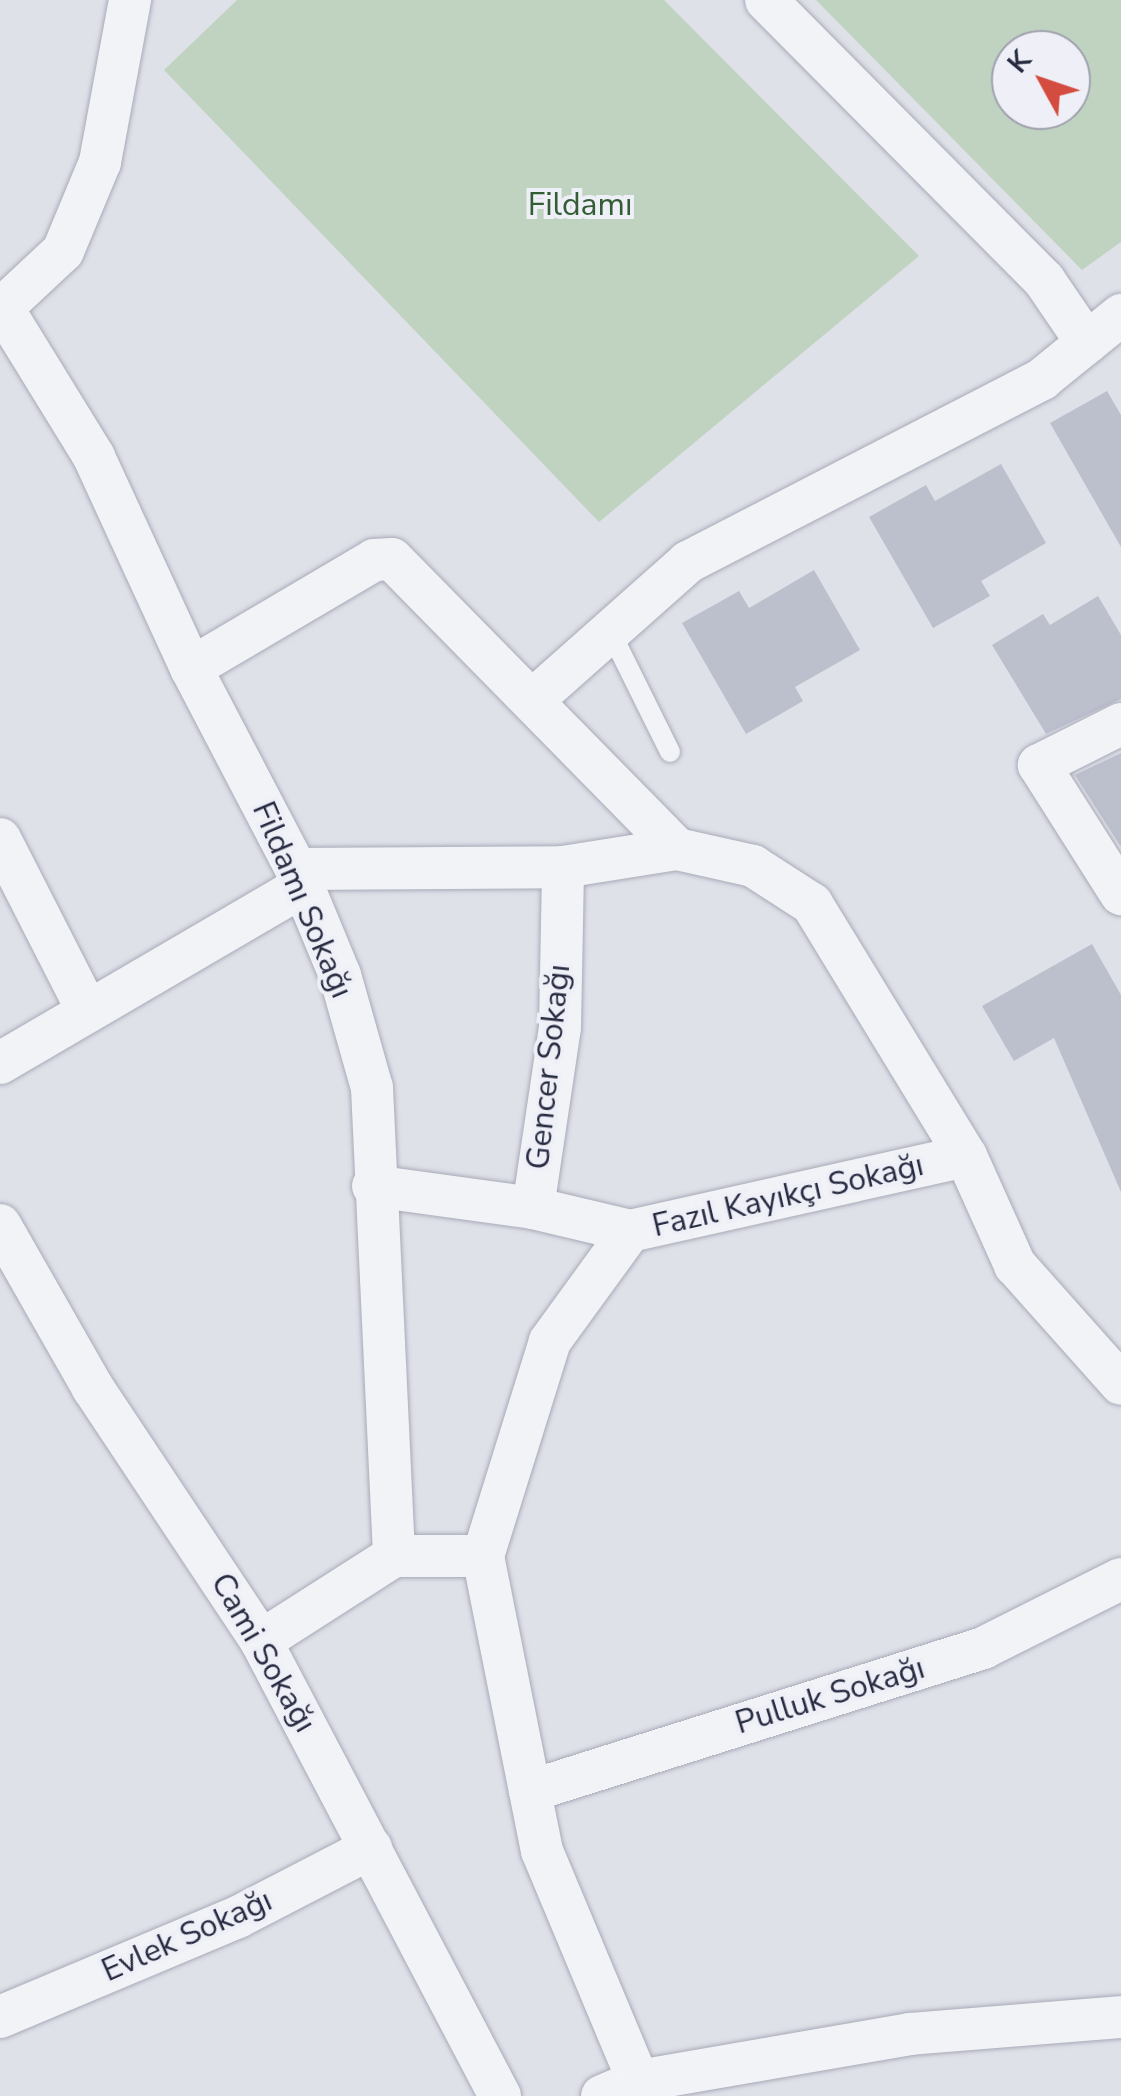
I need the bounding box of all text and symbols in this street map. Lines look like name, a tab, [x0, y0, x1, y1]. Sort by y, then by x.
north arrow	[991, 30, 1091, 130]
text: K	[999, 43, 1040, 81]
park label: Fildamı	[528, 186, 632, 224]
street label: Fildamı Sokağı	[243, 796, 361, 1004]
street label: Gencer Sokağı	[519, 963, 579, 1171]
street label: Fazıl Kayıkçı Sokağı	[649, 1146, 927, 1246]
street label: Cami Sokağı	[202, 1567, 324, 1739]
street label: Pulluk Sokağı	[731, 1649, 929, 1743]
street label: Evlek Sokağı	[96, 1881, 278, 1991]

